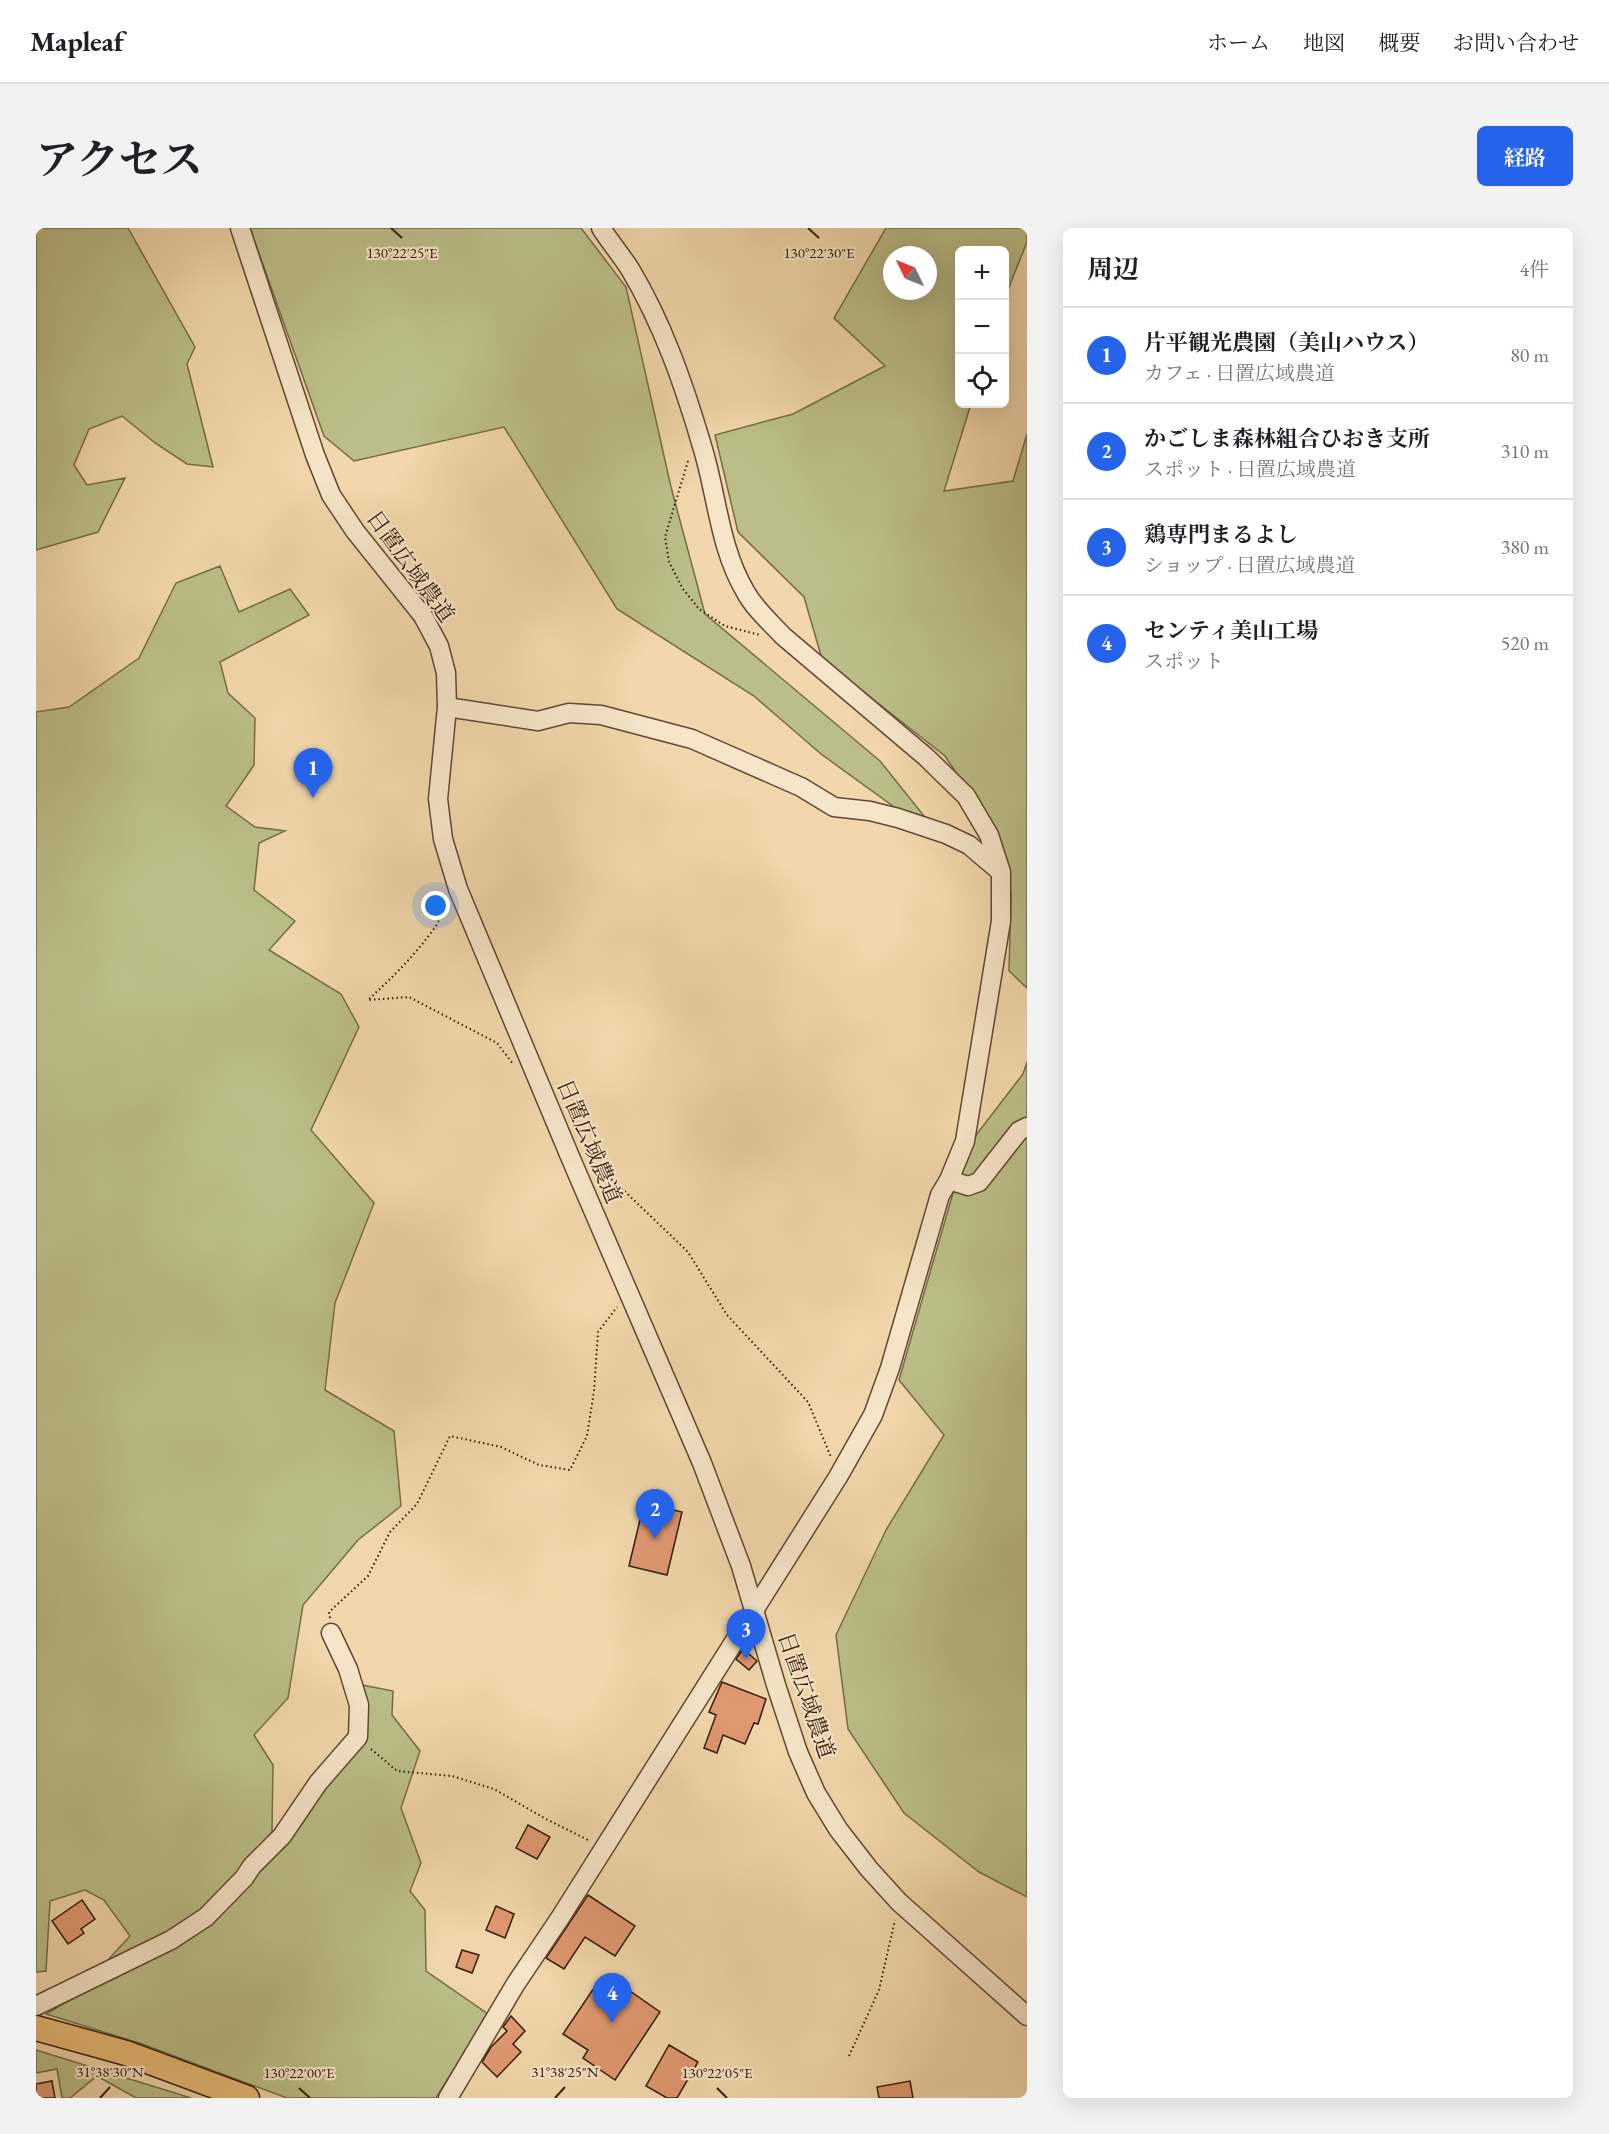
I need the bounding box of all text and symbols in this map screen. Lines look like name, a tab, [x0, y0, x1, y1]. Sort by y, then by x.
text: Mapleaf	[30, 23, 124, 59]
text: ホーム	[1207, 29, 1270, 56]
text: 地図	[1303, 29, 1345, 56]
text: 概要	[1378, 29, 1420, 56]
text: お問い合わせ	[1453, 29, 1579, 56]
button: 経路	[1477, 126, 1573, 186]
text: アクセス	[36, 132, 203, 187]
text: 130°22'25"E	[366, 243, 438, 262]
text: 130°22'30"E	[783, 243, 855, 262]
north arrow	[883, 246, 937, 300]
map controls	[955, 246, 1009, 408]
button: +	[955, 246, 1009, 300]
text: 周辺	[1087, 252, 1139, 286]
text: 4件	[1519, 256, 1549, 282]
button: −	[955, 300, 1009, 354]
text: 片平観光農園（美山ハウス）	[1144, 328, 1429, 357]
text: 1	[1101, 342, 1112, 368]
text: 80 m	[1510, 342, 1549, 368]
button: locate	[955, 354, 1009, 408]
text: カフェ · 日置広域農道	[1144, 360, 1335, 386]
text: かごしま森林組合ひおき支所	[1144, 424, 1430, 453]
text: 2	[1101, 438, 1112, 464]
text: 310 m	[1501, 438, 1549, 464]
text: スポット · 日置広域農道	[1144, 456, 1356, 482]
street label: 日置広域農道	[360, 504, 461, 628]
text: 鶏専門まるよし	[1144, 520, 1298, 549]
text: 3	[1101, 534, 1112, 560]
text: 380 m	[1501, 534, 1549, 560]
text: ショップ · 日置広域農道	[1144, 552, 1356, 578]
text: センティ美山工場	[1144, 616, 1318, 645]
text: 4	[1101, 630, 1112, 656]
text: 520 m	[1501, 630, 1549, 656]
text: スポット	[1144, 648, 1224, 674]
pin: 1	[294, 748, 332, 798]
your location	[421, 891, 450, 920]
street label: 日置広域農道	[550, 1075, 629, 1208]
pin: 2	[636, 1490, 674, 1539]
pin: 3	[726, 1610, 766, 1659]
street label: 日置広域農道	[771, 1628, 842, 1762]
pin: 4	[592, 1974, 632, 2023]
text: 31°38'30"N	[76, 2062, 144, 2081]
text: 31°38'25"N	[531, 2062, 599, 2081]
text: 130°22'00"E	[263, 2063, 335, 2082]
text: 130°22'05"E	[681, 2063, 753, 2082]

